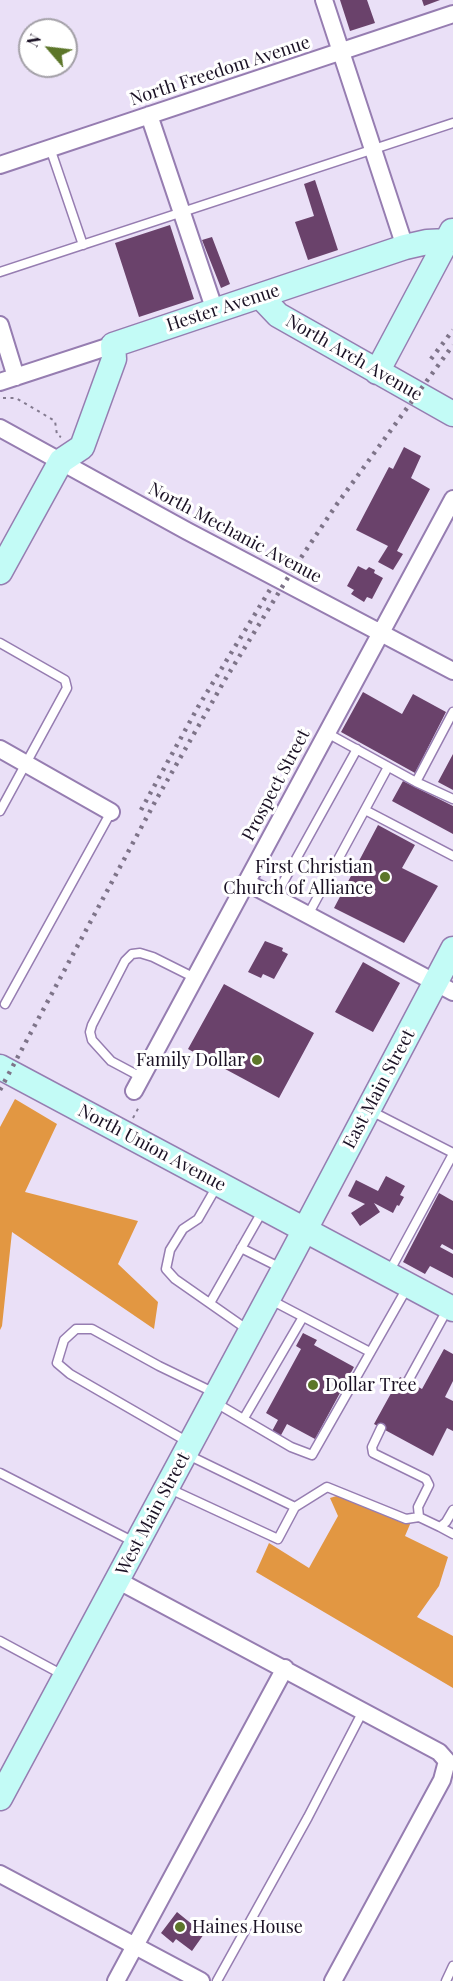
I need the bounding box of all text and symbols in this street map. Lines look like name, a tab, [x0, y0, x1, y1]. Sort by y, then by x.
north arrow	[18, 18, 78, 78]
text: N	[21, 30, 45, 50]
street label: North Freedom Avenue	[127, 32, 313, 110]
street label: Hester Avenue	[164, 280, 282, 336]
street label: North Arch Avenue	[282, 310, 426, 406]
street label: North Mechanic Avenue	[145, 478, 325, 588]
street label: Prospect Street	[237, 725, 315, 845]
place label: First Christian Church of Alliance	[223, 856, 373, 898]
marker: First Christian Church of Alliance	[378, 870, 392, 884]
street label: East Main Street	[338, 1026, 420, 1152]
place label: Family Dollar	[136, 1049, 245, 1071]
marker: Family Dollar	[250, 1053, 264, 1067]
street label: North Union Avenue	[74, 1100, 230, 1196]
place label: Dollar Tree	[325, 1374, 416, 1396]
marker: Dollar Tree	[306, 1378, 320, 1392]
street label: West Main Street	[111, 1449, 195, 1579]
place label: Haines House	[192, 1916, 303, 1938]
marker: Haines House	[173, 1920, 187, 1934]

